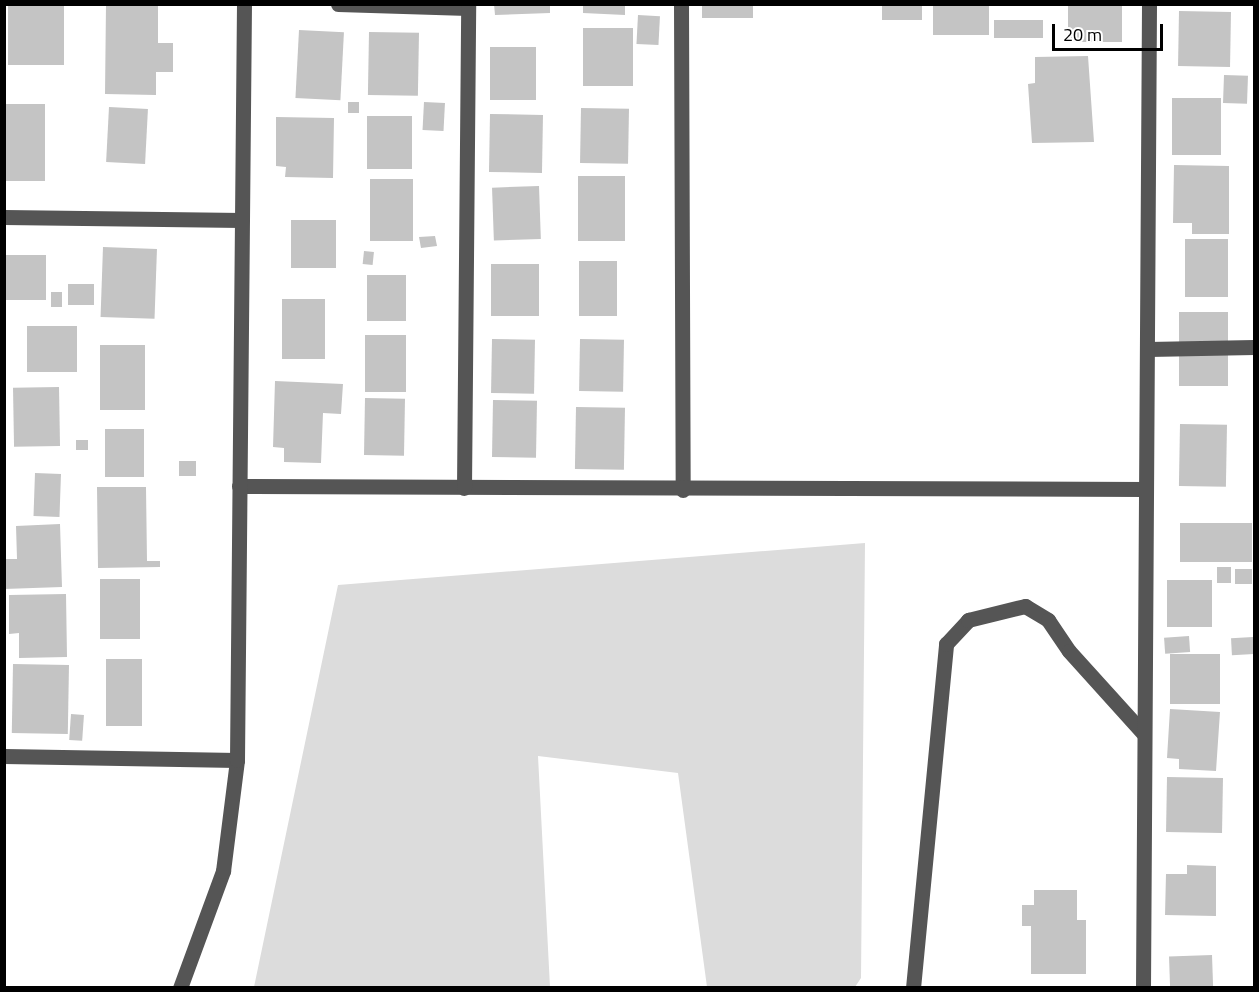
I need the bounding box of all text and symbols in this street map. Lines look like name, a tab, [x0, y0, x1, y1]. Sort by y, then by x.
scale bar	[1055, 12, 1166, 50]
text: 20 m	[1063, 21, 1102, 48]

